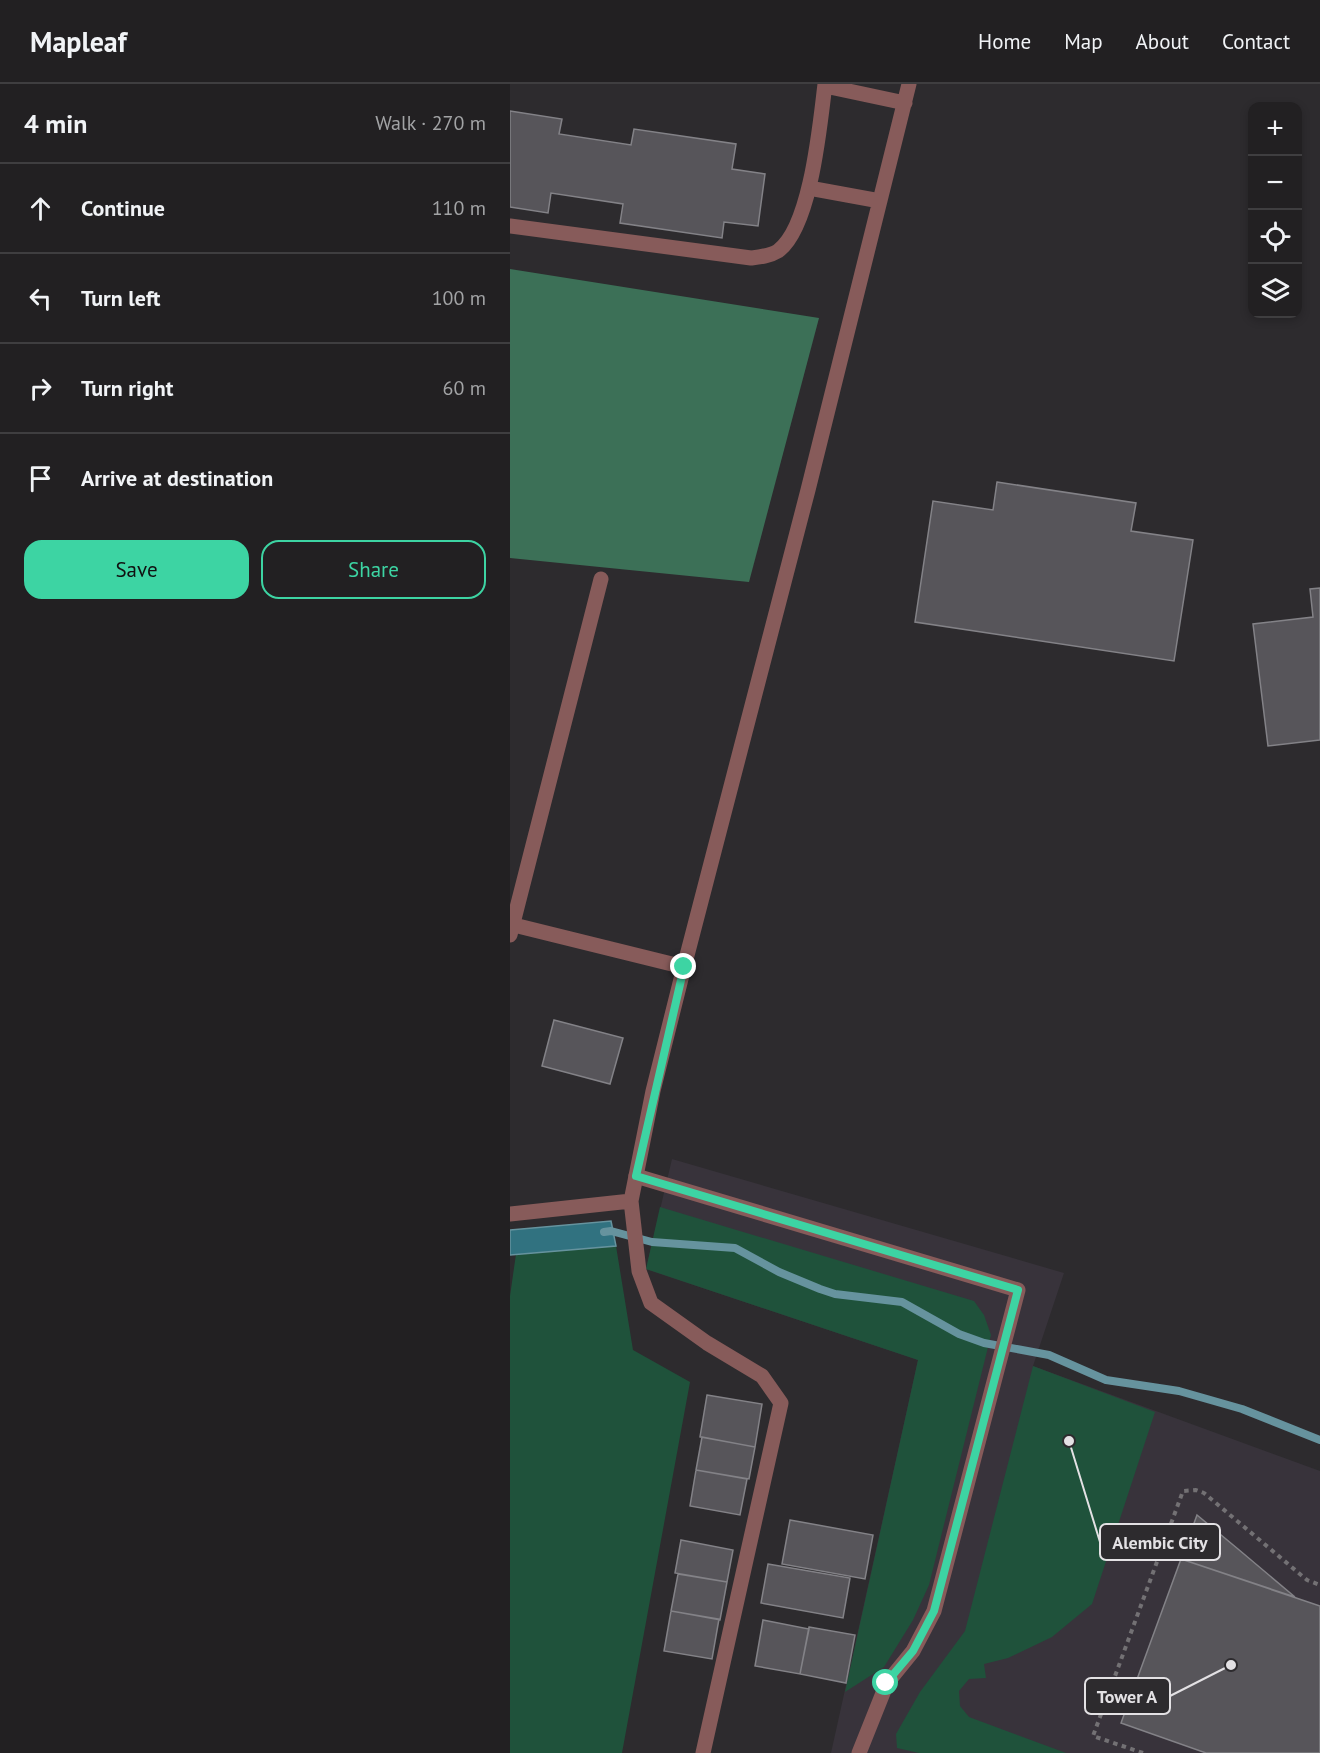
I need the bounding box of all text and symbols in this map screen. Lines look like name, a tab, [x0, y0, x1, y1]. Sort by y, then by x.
text: Mapleaf	[30, 23, 127, 60]
text: Home	[978, 28, 1031, 55]
text: Map	[1064, 28, 1103, 55]
text: About	[1136, 28, 1189, 55]
text: Contact	[1222, 28, 1290, 55]
map controls	[1248, 102, 1302, 318]
button: +	[1248, 102, 1302, 156]
text: 4 min	[24, 107, 87, 140]
text: Walk · 270 m	[375, 110, 486, 136]
button: −	[1248, 156, 1302, 210]
icon: ahead	[24, 192, 57, 225]
text: Continue	[81, 194, 165, 222]
text: 110 m	[432, 195, 486, 221]
button: locate	[1248, 210, 1302, 264]
button: layers	[1248, 264, 1302, 318]
icon: left	[24, 282, 57, 315]
text: Turn left	[81, 284, 161, 312]
text: 100 m	[432, 285, 486, 311]
icon: right	[24, 372, 57, 405]
text: Turn right	[81, 374, 173, 402]
text: 60 m	[443, 375, 486, 401]
icon: arrive	[24, 462, 57, 495]
text: Arrive at destination	[81, 464, 273, 492]
button: Save	[24, 540, 249, 599]
button: Share	[261, 540, 486, 599]
route end	[670, 953, 696, 979]
callout: Alembic City	[1100, 1524, 1220, 1560]
text: Alembic City	[1112, 1531, 1208, 1554]
route start	[872, 1669, 898, 1695]
callout: Tower A	[1085, 1678, 1170, 1714]
text: Tower A	[1097, 1685, 1157, 1708]

